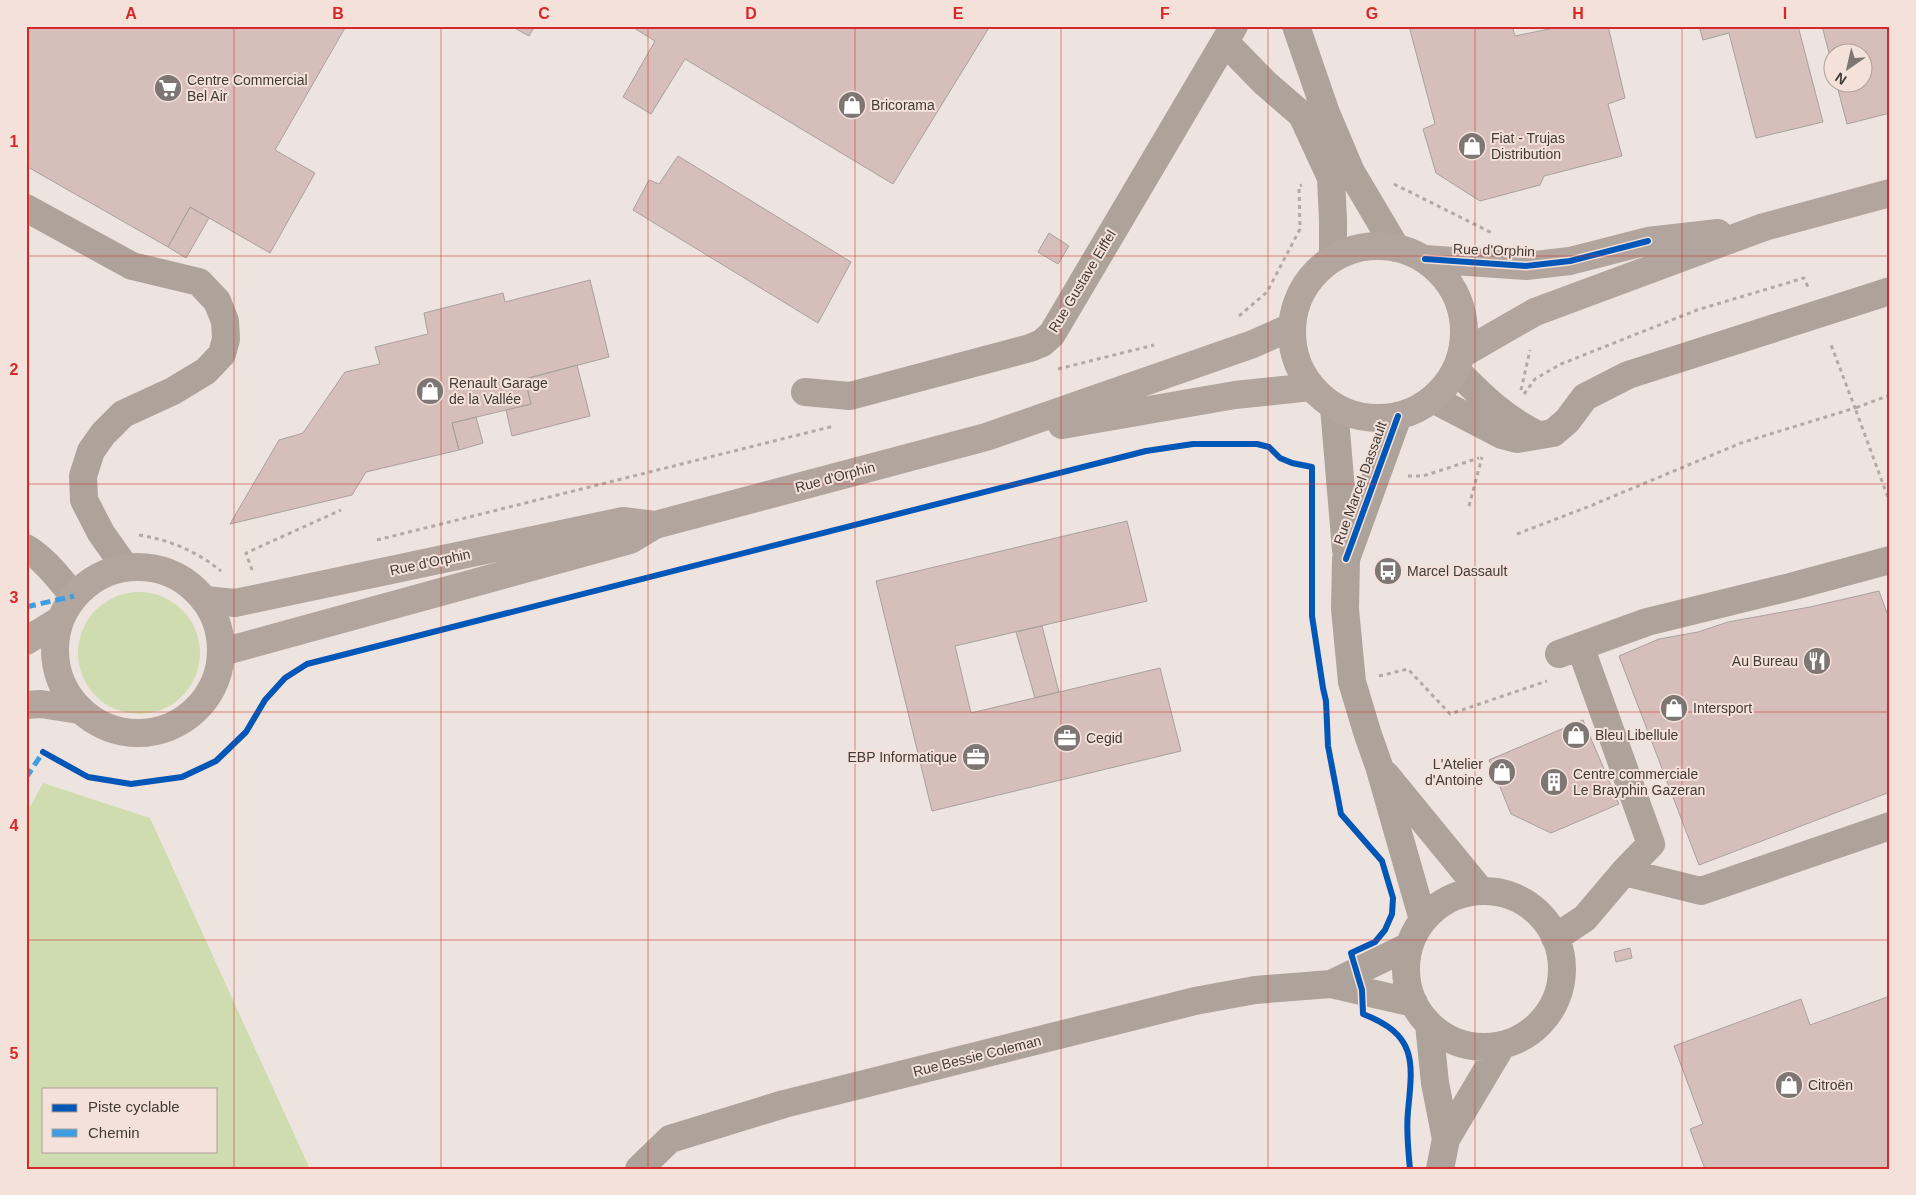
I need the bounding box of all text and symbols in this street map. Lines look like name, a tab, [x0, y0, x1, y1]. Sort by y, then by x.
text: A	[125, 5, 137, 22]
text: B	[332, 5, 344, 22]
text: C	[538, 5, 550, 22]
text: D	[745, 5, 757, 22]
text: E	[953, 5, 964, 22]
text: F	[1160, 5, 1170, 22]
text: G	[1366, 5, 1378, 22]
text: H	[1572, 5, 1584, 22]
text: I	[1783, 5, 1787, 22]
north arrow	[1824, 42, 1874, 92]
text: N	[1832, 69, 1849, 88]
place label: Centre Commercial Bel Air	[187, 72, 308, 104]
supermarket icon: Centre Commercial Bel Air	[153, 73, 183, 103]
shop icon: Bricorama	[837, 90, 867, 120]
place label: Bricorama	[871, 97, 935, 113]
place label: Fiat - Trujas Distribution	[1491, 130, 1565, 162]
shop icon: Fiat - Trujas Distribution	[1457, 131, 1487, 161]
text: 1	[10, 133, 19, 150]
street label: Rue Gustave Eiffel	[1045, 227, 1119, 335]
street label: Rue d'Orphin	[1453, 241, 1535, 259]
text: 2	[10, 361, 19, 378]
place label: Renault Garage de la Vallée	[449, 375, 548, 407]
shop icon: Renault Garage de la Vallée	[415, 376, 445, 406]
street label: Rue Marcel Dassault	[1330, 419, 1390, 547]
street label: Rue d'Orphin	[793, 459, 877, 495]
street label: Rue d'Orphin	[388, 546, 472, 578]
bus stop icon: Marcel Dassault	[1373, 556, 1403, 586]
place label: Marcel Dassault	[1407, 563, 1507, 579]
text: 3	[10, 589, 19, 606]
restaurant icon: Au Bureau	[1802, 646, 1832, 676]
place label: Au Bureau	[1732, 653, 1798, 669]
shop icon: Intersport	[1659, 693, 1689, 723]
place label: Intersport	[1693, 700, 1752, 716]
shop icon: Bleu Libellule	[1561, 720, 1591, 750]
office icon: Cegid	[1052, 723, 1082, 753]
place label: Bleu Libellule	[1595, 727, 1678, 743]
place label: Cegid	[1086, 730, 1123, 746]
office icon: EBP Informatique	[961, 742, 991, 772]
place label: EBP Informatique	[848, 749, 957, 765]
place label: L'Atelier d'Antoine	[1425, 756, 1483, 788]
shop icon: L'Atelier d'Antoine	[1487, 757, 1517, 787]
place label: Centre commerciale Le Brayphin Gazeran	[1573, 766, 1705, 798]
building icon: Centre commerciale Le Brayphin Gazeran	[1539, 767, 1569, 797]
text: 4	[10, 817, 19, 834]
street label: Rue Bessie Coleman	[911, 1032, 1043, 1080]
text: 5	[10, 1045, 19, 1062]
shop icon: Citroën	[1774, 1070, 1804, 1100]
place label: Citroën	[1808, 1077, 1853, 1093]
legend	[42, 1088, 218, 1152]
text: Piste cyclable	[88, 1098, 180, 1115]
text: Chemin	[88, 1124, 140, 1141]

